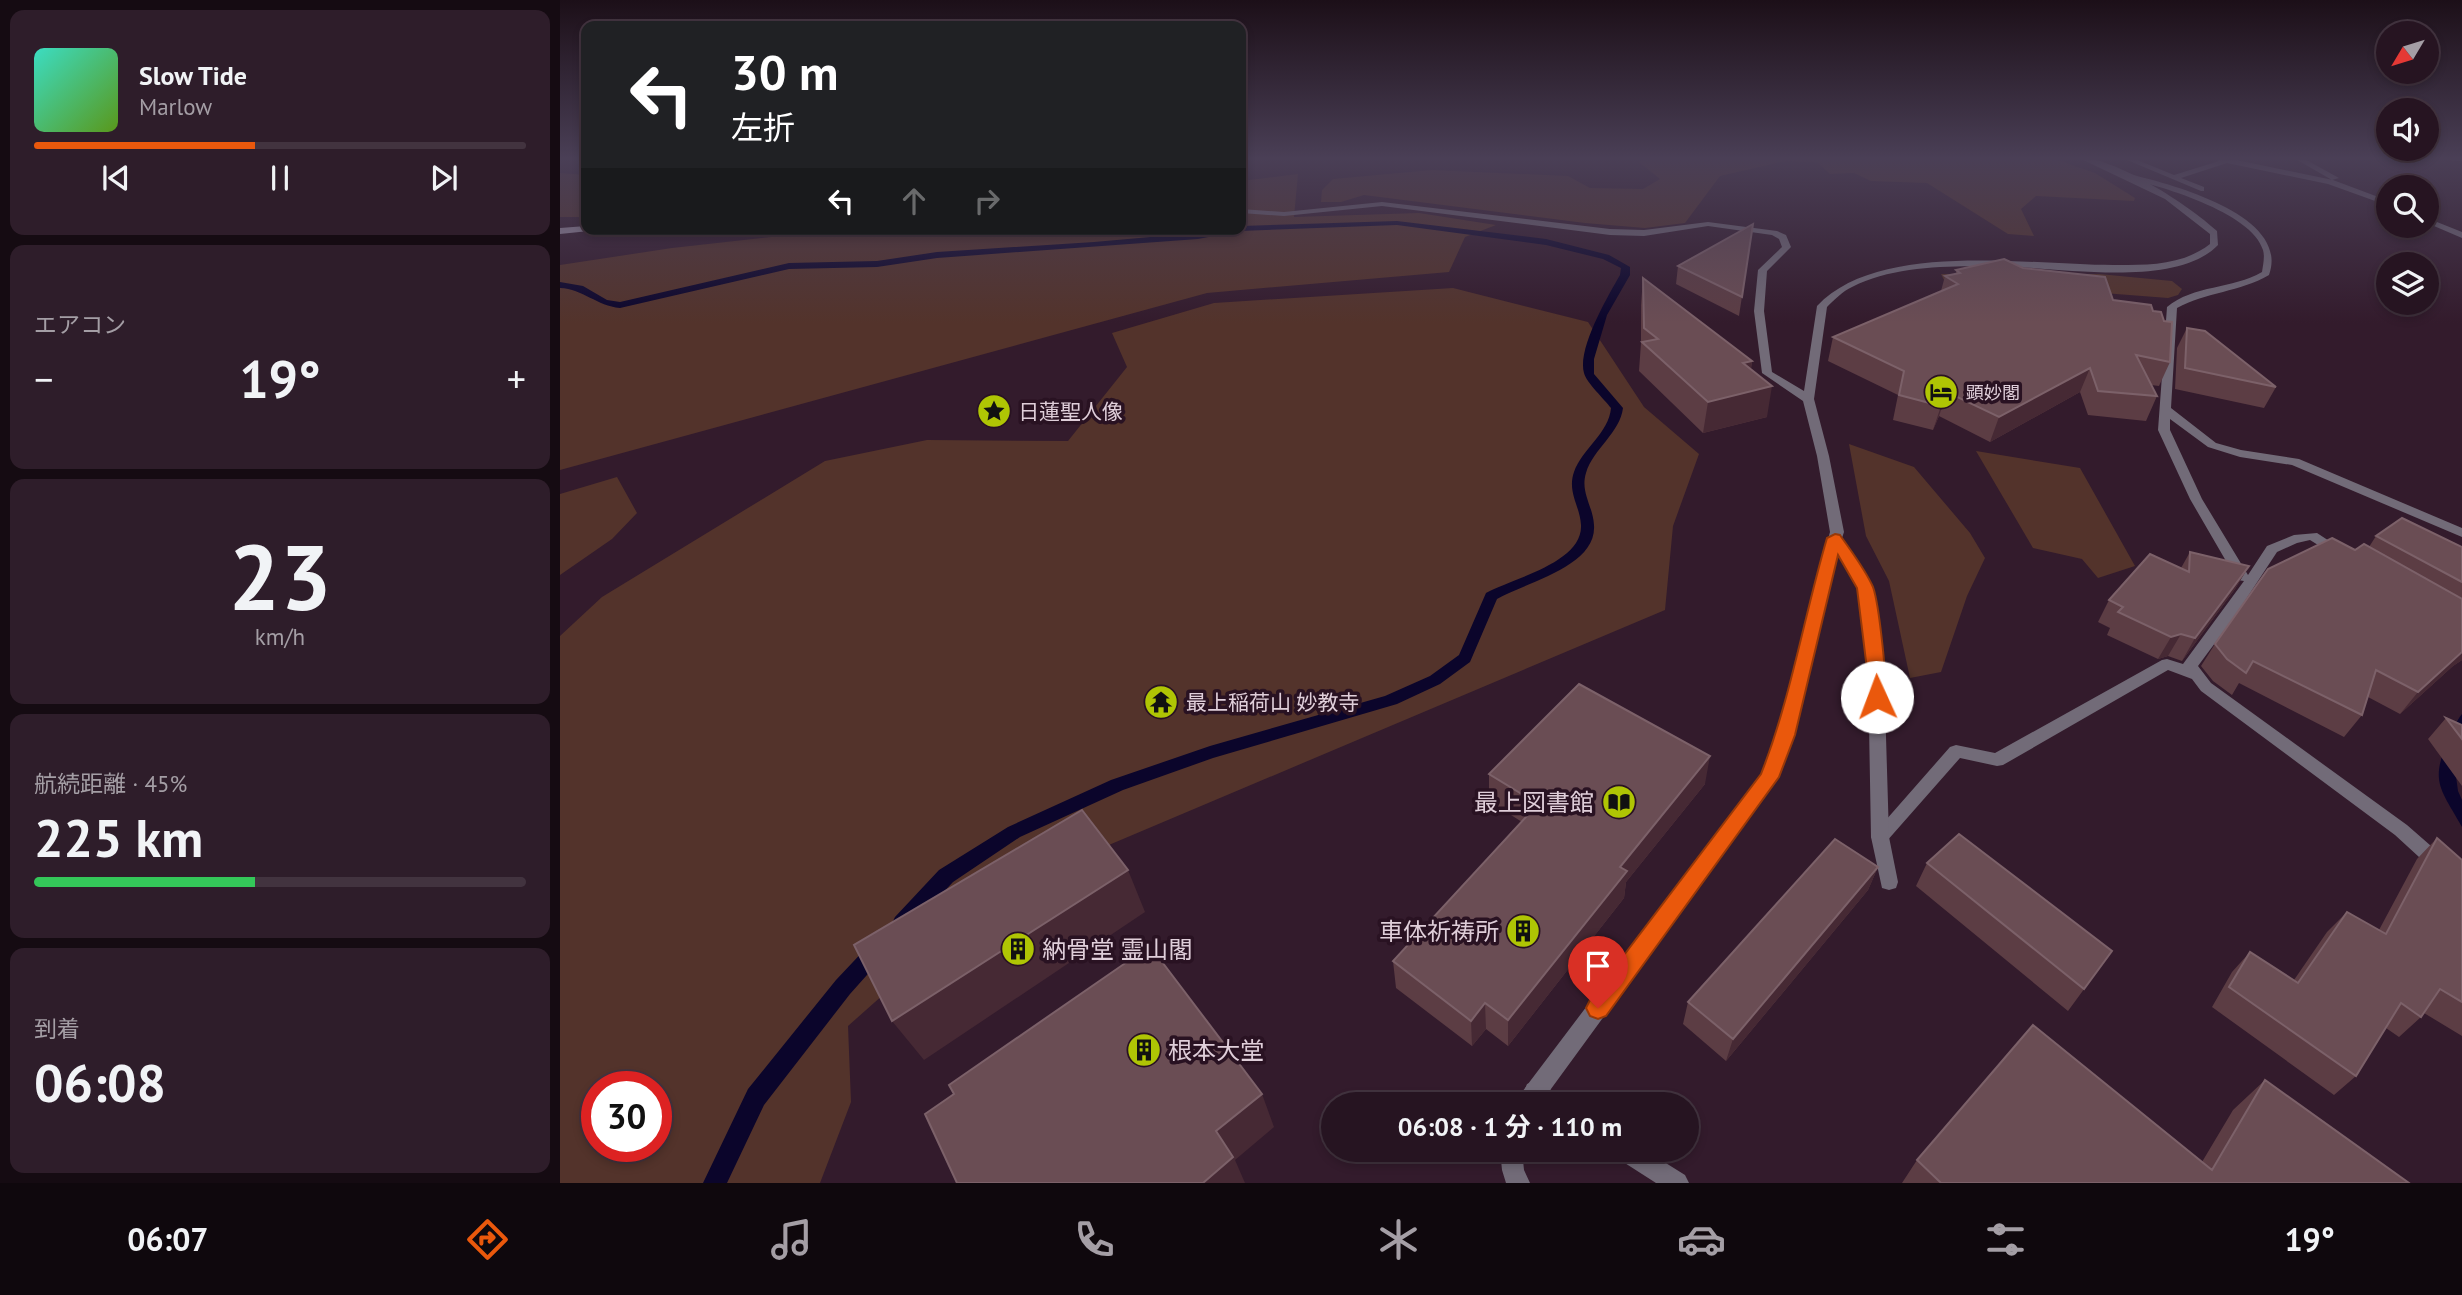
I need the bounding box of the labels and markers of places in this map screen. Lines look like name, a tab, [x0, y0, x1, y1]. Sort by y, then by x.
hotel icon: 顕妙閣	[1922, 373, 1960, 411]
place label: 顕妙閣	[1966, 381, 2020, 404]
place icon: 日蓮聖人像	[975, 392, 1013, 430]
place label: 日蓮聖人像	[1018, 398, 1123, 425]
temple icon: 最上稲荷山 妙教寺	[1142, 683, 1180, 721]
place label: 最上稲荷山 妙教寺	[1186, 689, 1360, 716]
library icon: 最上図書館	[1600, 783, 1638, 821]
place label: 最上図書館	[1474, 787, 1594, 818]
building icon: 車体祈祷所	[1504, 912, 1542, 950]
place label: 車体祈祷所	[1379, 916, 1499, 947]
building icon: 納骨堂 霊山閣	[999, 930, 1037, 968]
place label: 納骨堂 霊山閣	[1042, 934, 1192, 965]
pin	[1568, 936, 1628, 1008]
building icon: 根本大堂	[1125, 1031, 1163, 1069]
place label: 根本大堂	[1168, 1035, 1264, 1066]

